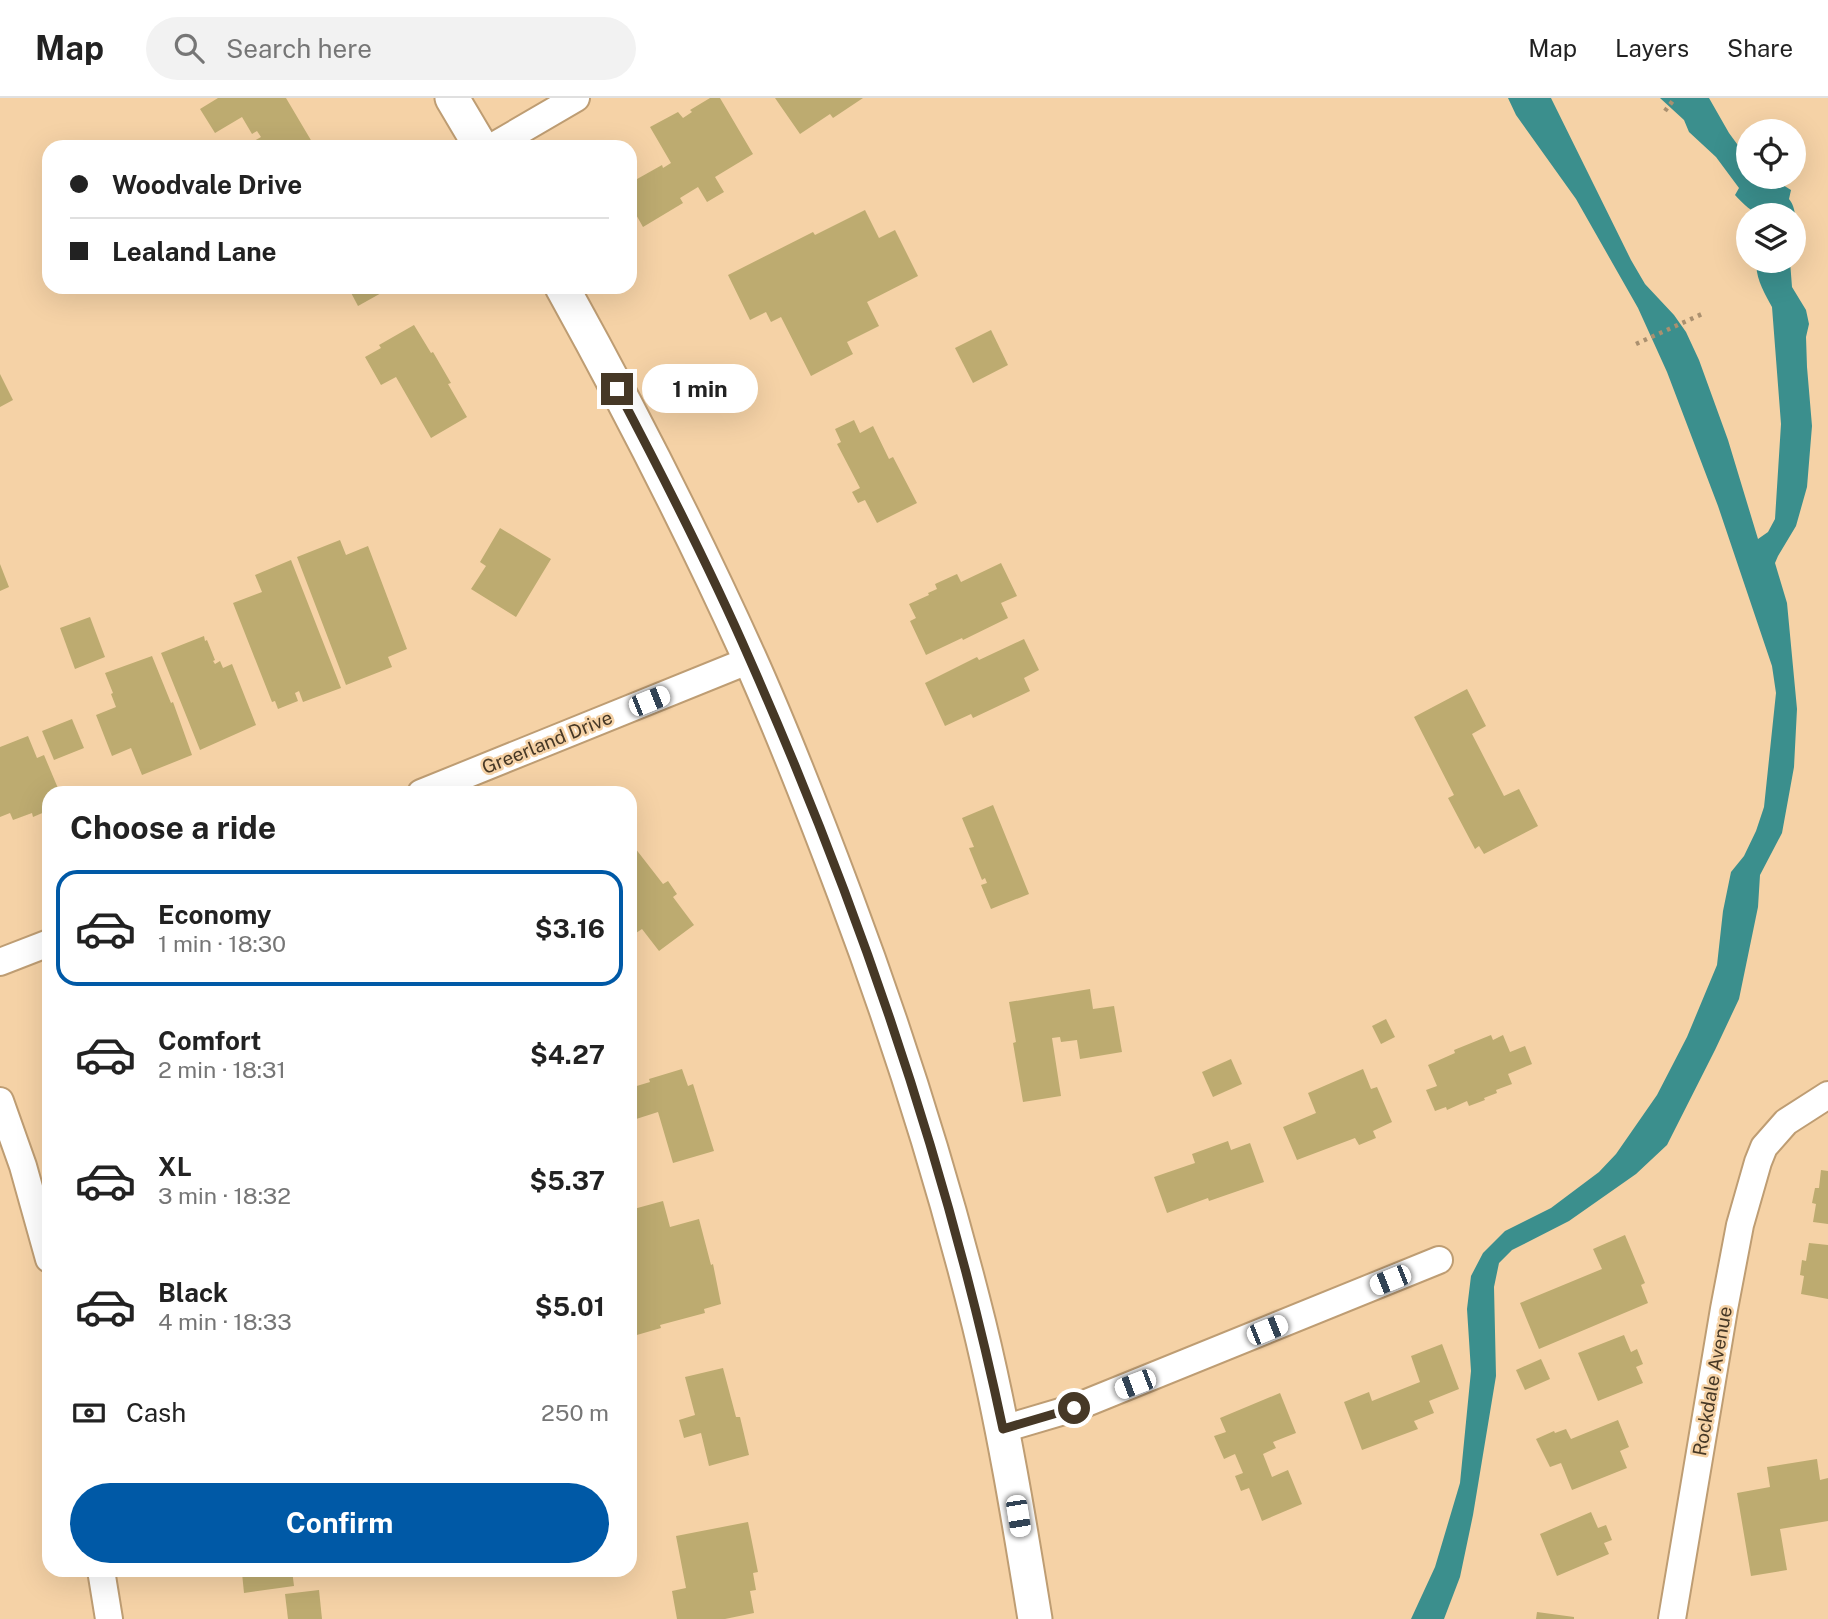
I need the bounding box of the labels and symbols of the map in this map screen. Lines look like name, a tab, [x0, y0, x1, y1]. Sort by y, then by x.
callout: 1 min	[642, 364, 757, 414]
route end	[601, 373, 633, 405]
car	[626, 683, 673, 719]
street label: Greerland Drive	[479, 706, 615, 778]
car	[1367, 1262, 1414, 1298]
street label: Rockdale Avenue	[1688, 1305, 1736, 1457]
car	[1244, 1312, 1291, 1348]
car	[1112, 1367, 1159, 1401]
route start	[1058, 1392, 1090, 1424]
car	[1005, 1494, 1032, 1538]

